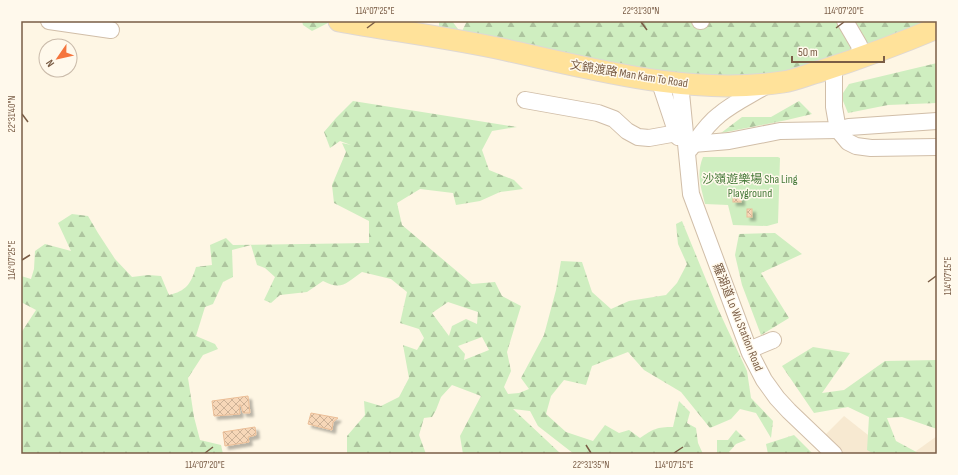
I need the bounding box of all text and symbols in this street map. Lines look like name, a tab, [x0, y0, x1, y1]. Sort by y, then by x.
text: 114°07'25"E	[355, 5, 395, 17]
text: 22°31'30"N	[623, 5, 659, 17]
text: 114°07'20"E	[824, 5, 864, 17]
north arrow	[38, 38, 78, 78]
scale bar	[792, 38, 884, 64]
text: 50 m	[798, 45, 818, 60]
text: N	[43, 57, 57, 69]
street label: 文錦渡路 Man Kam To Road	[569, 58, 689, 91]
text: 22°31'40"N	[6, 96, 18, 132]
park label: 沙嶺遊樂場 Sha Ling Playground	[702, 172, 798, 201]
text: 114°07'25"E	[6, 240, 18, 280]
text: 114°07'15"E	[942, 257, 954, 295]
street label: 羅湖道 Lo Wu Station Road	[709, 261, 766, 373]
text: 114°07'20"E	[185, 459, 225, 471]
text: 22°31'35"N	[573, 459, 609, 471]
text: 114°07'15"E	[655, 459, 693, 471]

